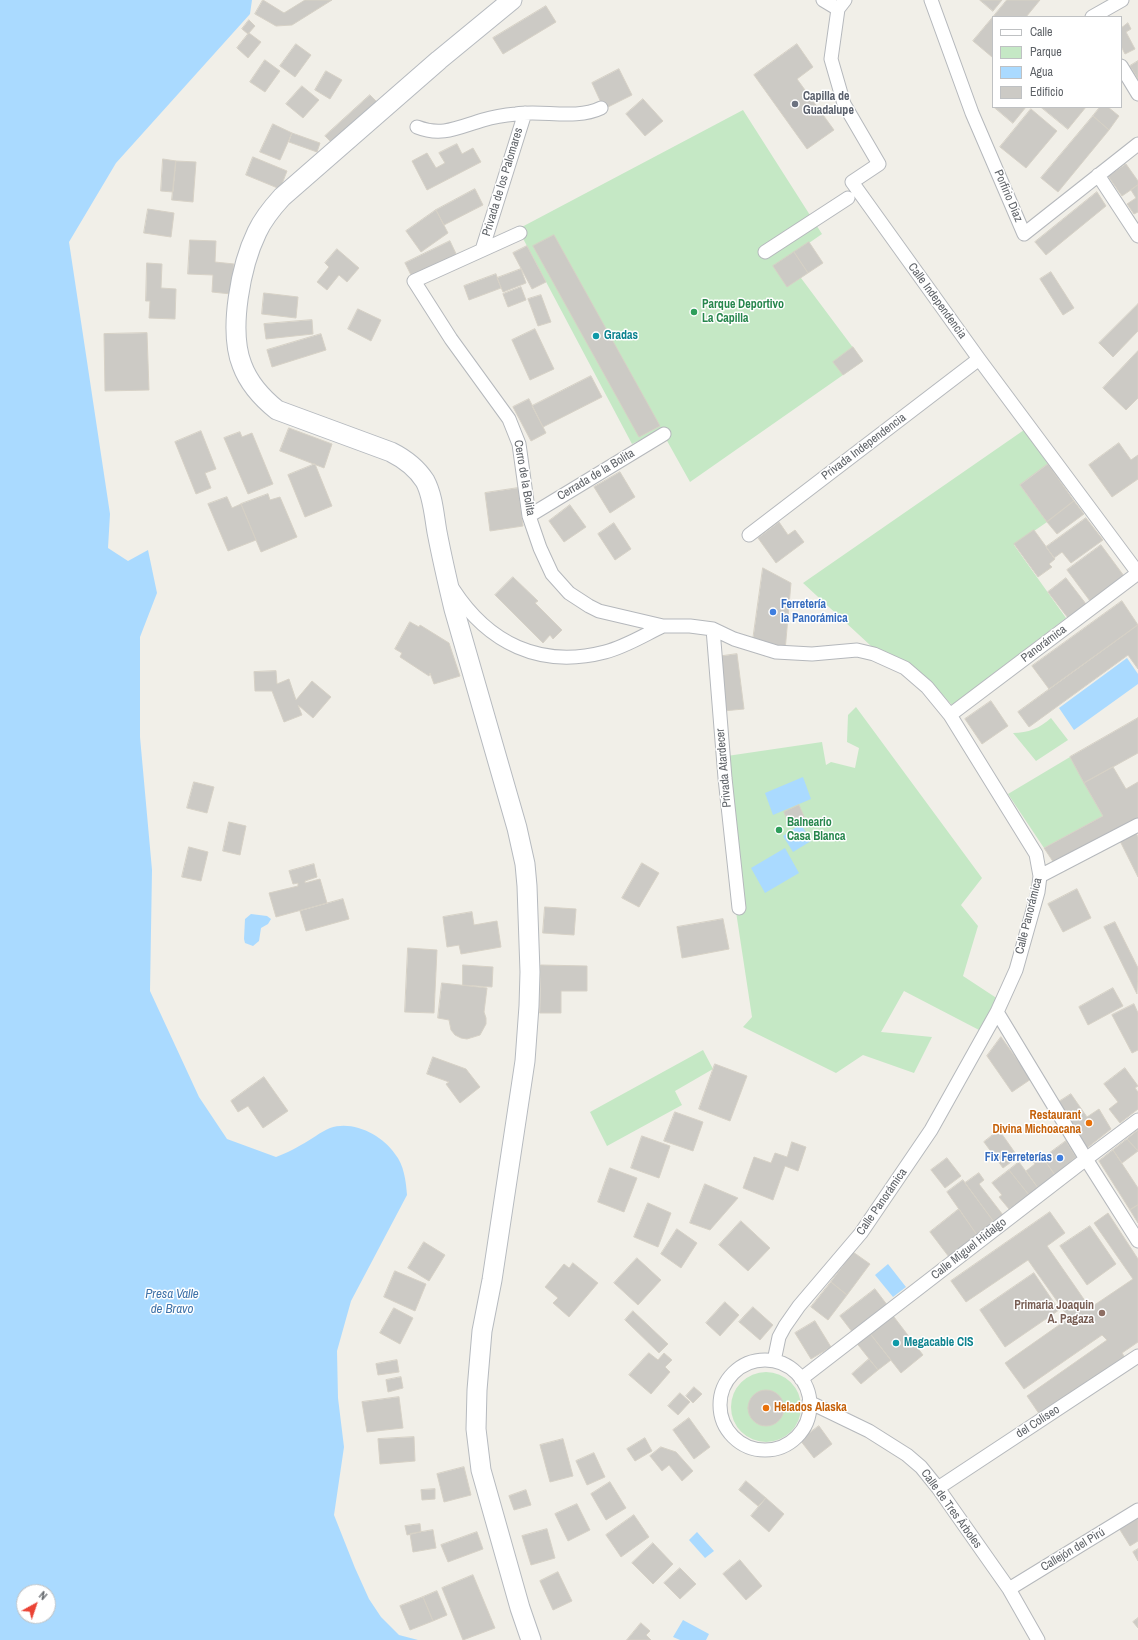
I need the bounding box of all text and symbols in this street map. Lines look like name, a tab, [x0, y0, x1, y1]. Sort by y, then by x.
legend	[992, 16, 1122, 108]
text: Calle	[1030, 24, 1052, 40]
text: Parque	[1030, 44, 1062, 60]
text: Agua	[1030, 64, 1053, 80]
text: Edificio	[1030, 84, 1063, 100]
place label: Capilla de Guadalupe	[803, 90, 854, 118]
marker: Capilla de Guadalupe	[790, 99, 800, 109]
street label: Privada de los Palomares	[480, 126, 526, 238]
street label: Porfirio Díaz	[991, 168, 1025, 224]
street label: Calle Independencia	[905, 260, 969, 342]
place label: Parque Deportivo La Capilla	[702, 298, 784, 326]
marker: Parque Deportivo La Capilla	[689, 307, 699, 317]
place label: Gradas	[604, 329, 638, 343]
marker: Gradas	[591, 331, 601, 341]
street label: Privada Independencia	[819, 411, 909, 483]
street label: Cerro de la Bolita	[510, 439, 538, 517]
street label: Cerrada de la Bolita	[555, 446, 637, 504]
place label: Ferretería la Panorámica	[781, 598, 848, 626]
marker: Ferretería la Panorámica	[768, 607, 778, 617]
street label: Panorámica	[1018, 622, 1070, 666]
street label: Privada Atardecer	[713, 728, 735, 808]
place label: Balneario Casa Blanca	[787, 816, 846, 844]
marker: Balneario Casa Blanca	[774, 825, 784, 835]
street label: Calle Panorámica	[1013, 876, 1045, 956]
place label: Restaurant Divina Michoacana	[992, 1109, 1081, 1137]
marker: Restaurant Divina Michoacana	[1084, 1118, 1094, 1128]
place label: Fix Ferreterías	[985, 1151, 1052, 1165]
marker: Fix Ferreterías	[1055, 1153, 1065, 1163]
street label: Calle Panorámica	[854, 1166, 910, 1238]
street label: Calle Miguel Hidalgo	[929, 1215, 1009, 1283]
water label: Presa Valle de Bravo	[145, 1287, 199, 1318]
place label: Primaria Joaquin A. Pagaza	[1014, 1299, 1094, 1327]
marker: Primaria Joaquin A. Pagaza	[1097, 1308, 1107, 1318]
place label: Megacable CIS	[904, 1336, 973, 1350]
marker: Megacable CIS	[891, 1338, 901, 1348]
place label: Helados Alaska	[774, 1401, 847, 1415]
marker: Helados Alaska	[761, 1403, 771, 1413]
street label: del Coliseo	[1013, 1403, 1063, 1441]
street label: Calle de Tres Árboles	[917, 1467, 985, 1551]
street label: Callejón del Pirú	[1038, 1525, 1108, 1575]
north arrow	[16, 1584, 56, 1624]
text: N	[36, 1588, 50, 1603]

